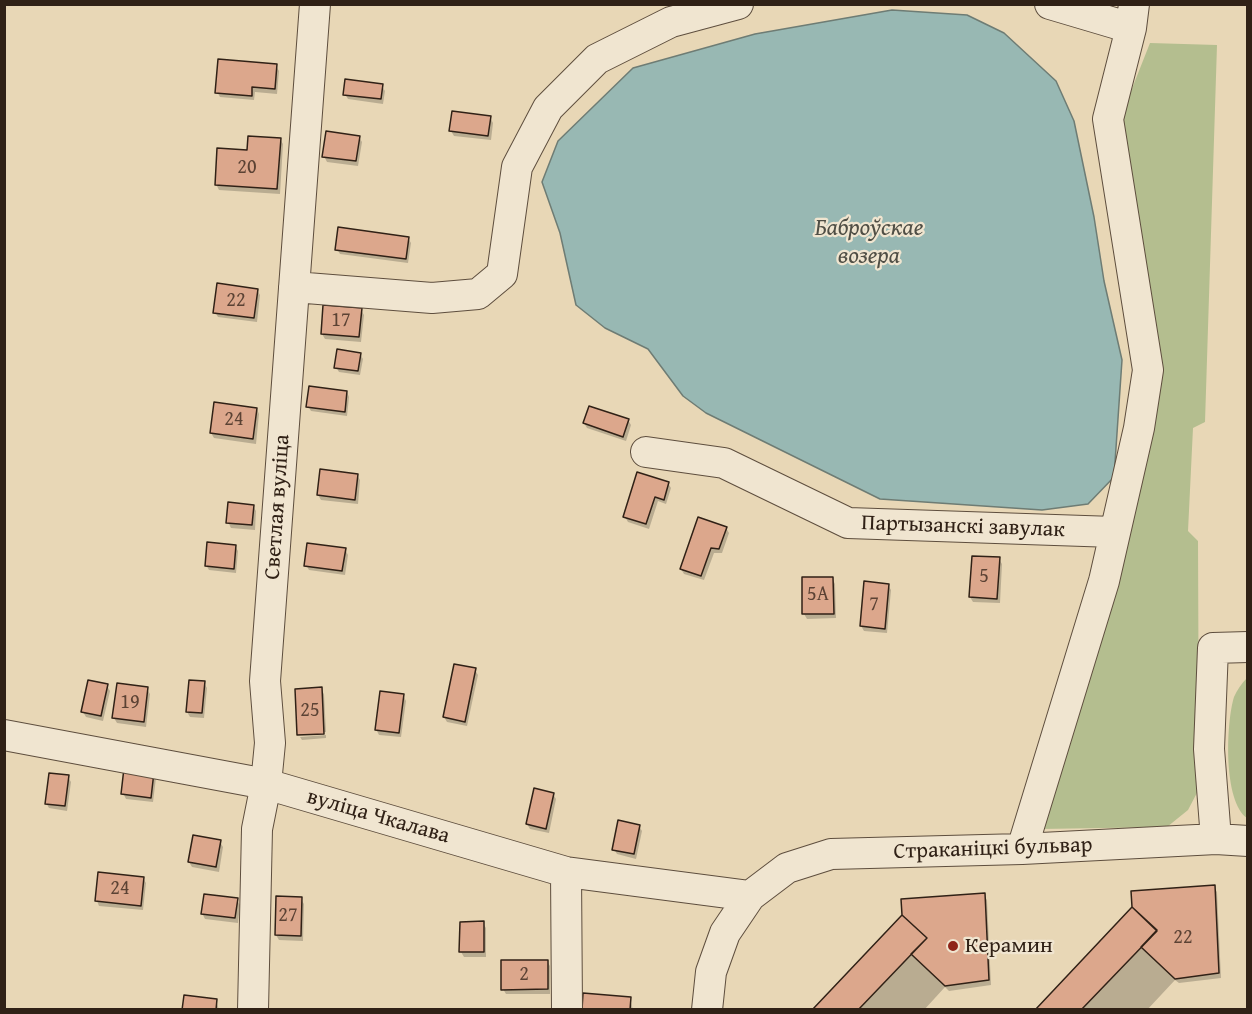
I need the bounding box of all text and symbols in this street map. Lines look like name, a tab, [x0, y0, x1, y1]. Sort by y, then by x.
house number: 20	[237, 156, 257, 180]
water label: Баброўскае возера	[815, 215, 923, 271]
house number: 22	[226, 289, 246, 313]
house number: 17	[331, 309, 351, 333]
house number: 24	[224, 408, 244, 432]
street label: Светлая вуліца	[260, 434, 296, 580]
street label: Партызанскі завулак	[861, 510, 1065, 544]
house number: 5	[979, 565, 989, 589]
house number: 5А	[807, 583, 829, 607]
house number: 7	[869, 593, 879, 617]
house number: 19	[120, 691, 140, 715]
house number: 25	[300, 699, 320, 723]
street label: вуліца Чкалава	[304, 784, 452, 850]
street label: Страканіцкі бульвар	[893, 832, 1093, 866]
house number: 24	[110, 877, 130, 901]
house number: 27	[278, 904, 298, 928]
house number: 22	[1173, 926, 1193, 950]
place label: Керамин	[965, 933, 1053, 959]
marker: Керамин	[946, 939, 960, 953]
house number: 2	[519, 963, 529, 987]

